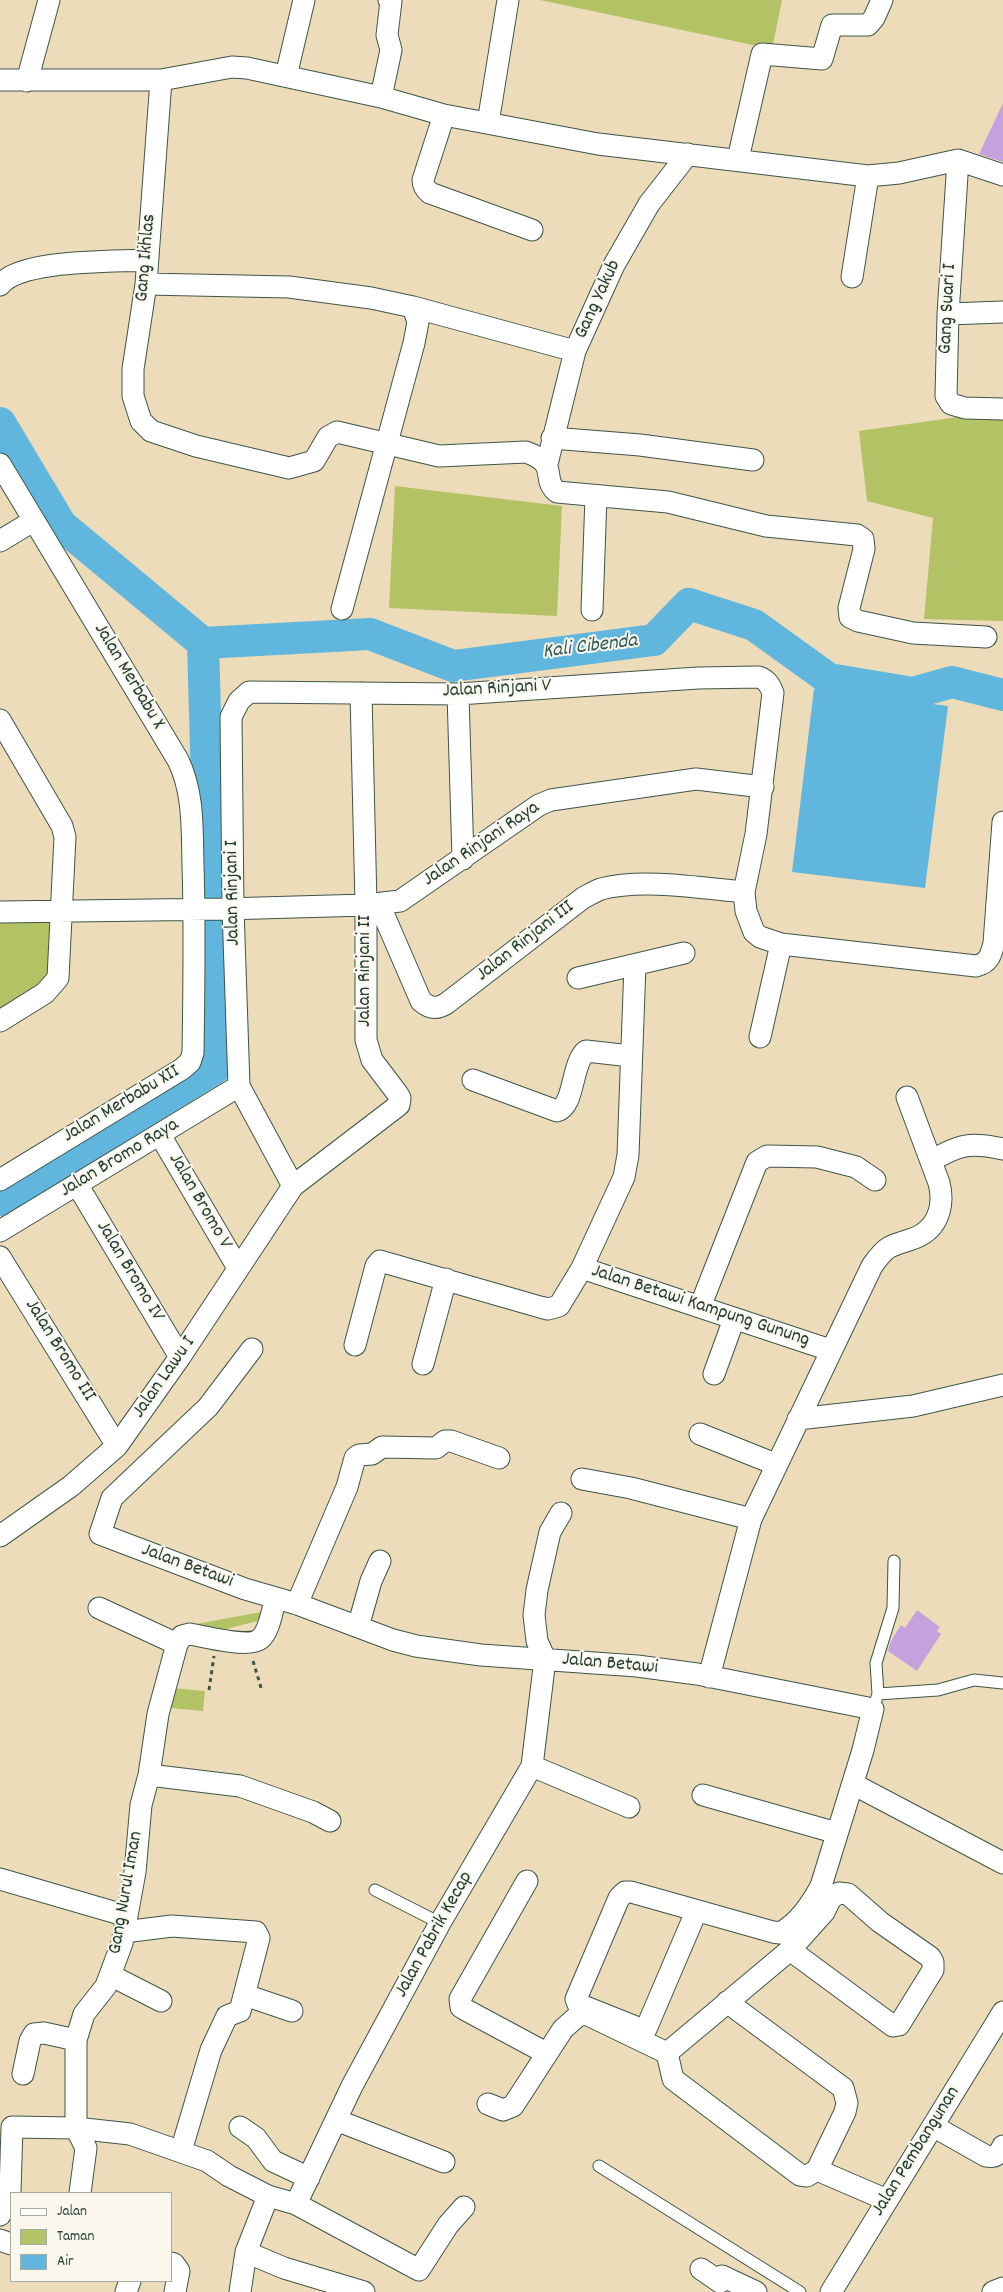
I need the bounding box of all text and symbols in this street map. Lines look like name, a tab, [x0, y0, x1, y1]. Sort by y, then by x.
street label: Gang Ikhlas	[131, 213, 163, 303]
street label: Gang Yakub	[570, 257, 628, 343]
street label: Gang Suari I	[935, 263, 963, 355]
street label: Jalan Merbabu X	[87, 620, 169, 734]
water label: Kali Cibenda	[541, 630, 639, 666]
street label: Jalan Rinjani V	[442, 675, 552, 705]
street label: Jalan Rinjani Raya	[419, 797, 545, 893]
street label: Jalan Rinjani I	[221, 840, 247, 946]
street label: Jalan Rinjani III	[472, 896, 580, 988]
street label: Jalan Rinjani II	[354, 915, 378, 1027]
street label: Jalan Merbabu XII	[59, 1061, 185, 1149]
street label: Jalan Bromo Raya	[56, 1114, 184, 1204]
street label: Jalan Bromo V	[162, 1150, 236, 1254]
street label: Jalan Bromo IV	[89, 1217, 169, 1327]
street label: Jalan Betawi Kampung Gunung	[588, 1260, 812, 1354]
street label: Jalan Bromo III	[18, 1295, 100, 1407]
street label: Jalan Lawu I	[128, 1332, 202, 1424]
street label: Jalan Betawi	[138, 1539, 236, 1595]
street label: Jalan Betawi	[561, 1649, 659, 1681]
street label: Gang Nurul Iman	[104, 1830, 150, 1956]
street label: Jalan Pabrik Kecap	[391, 1868, 479, 2002]
street label: Jalan Pembangunan	[867, 2083, 967, 2221]
legend	[10, 2192, 172, 2282]
text: Jalan	[57, 2201, 87, 2223]
text: Taman	[57, 2226, 94, 2248]
text: Air	[57, 2251, 74, 2273]

